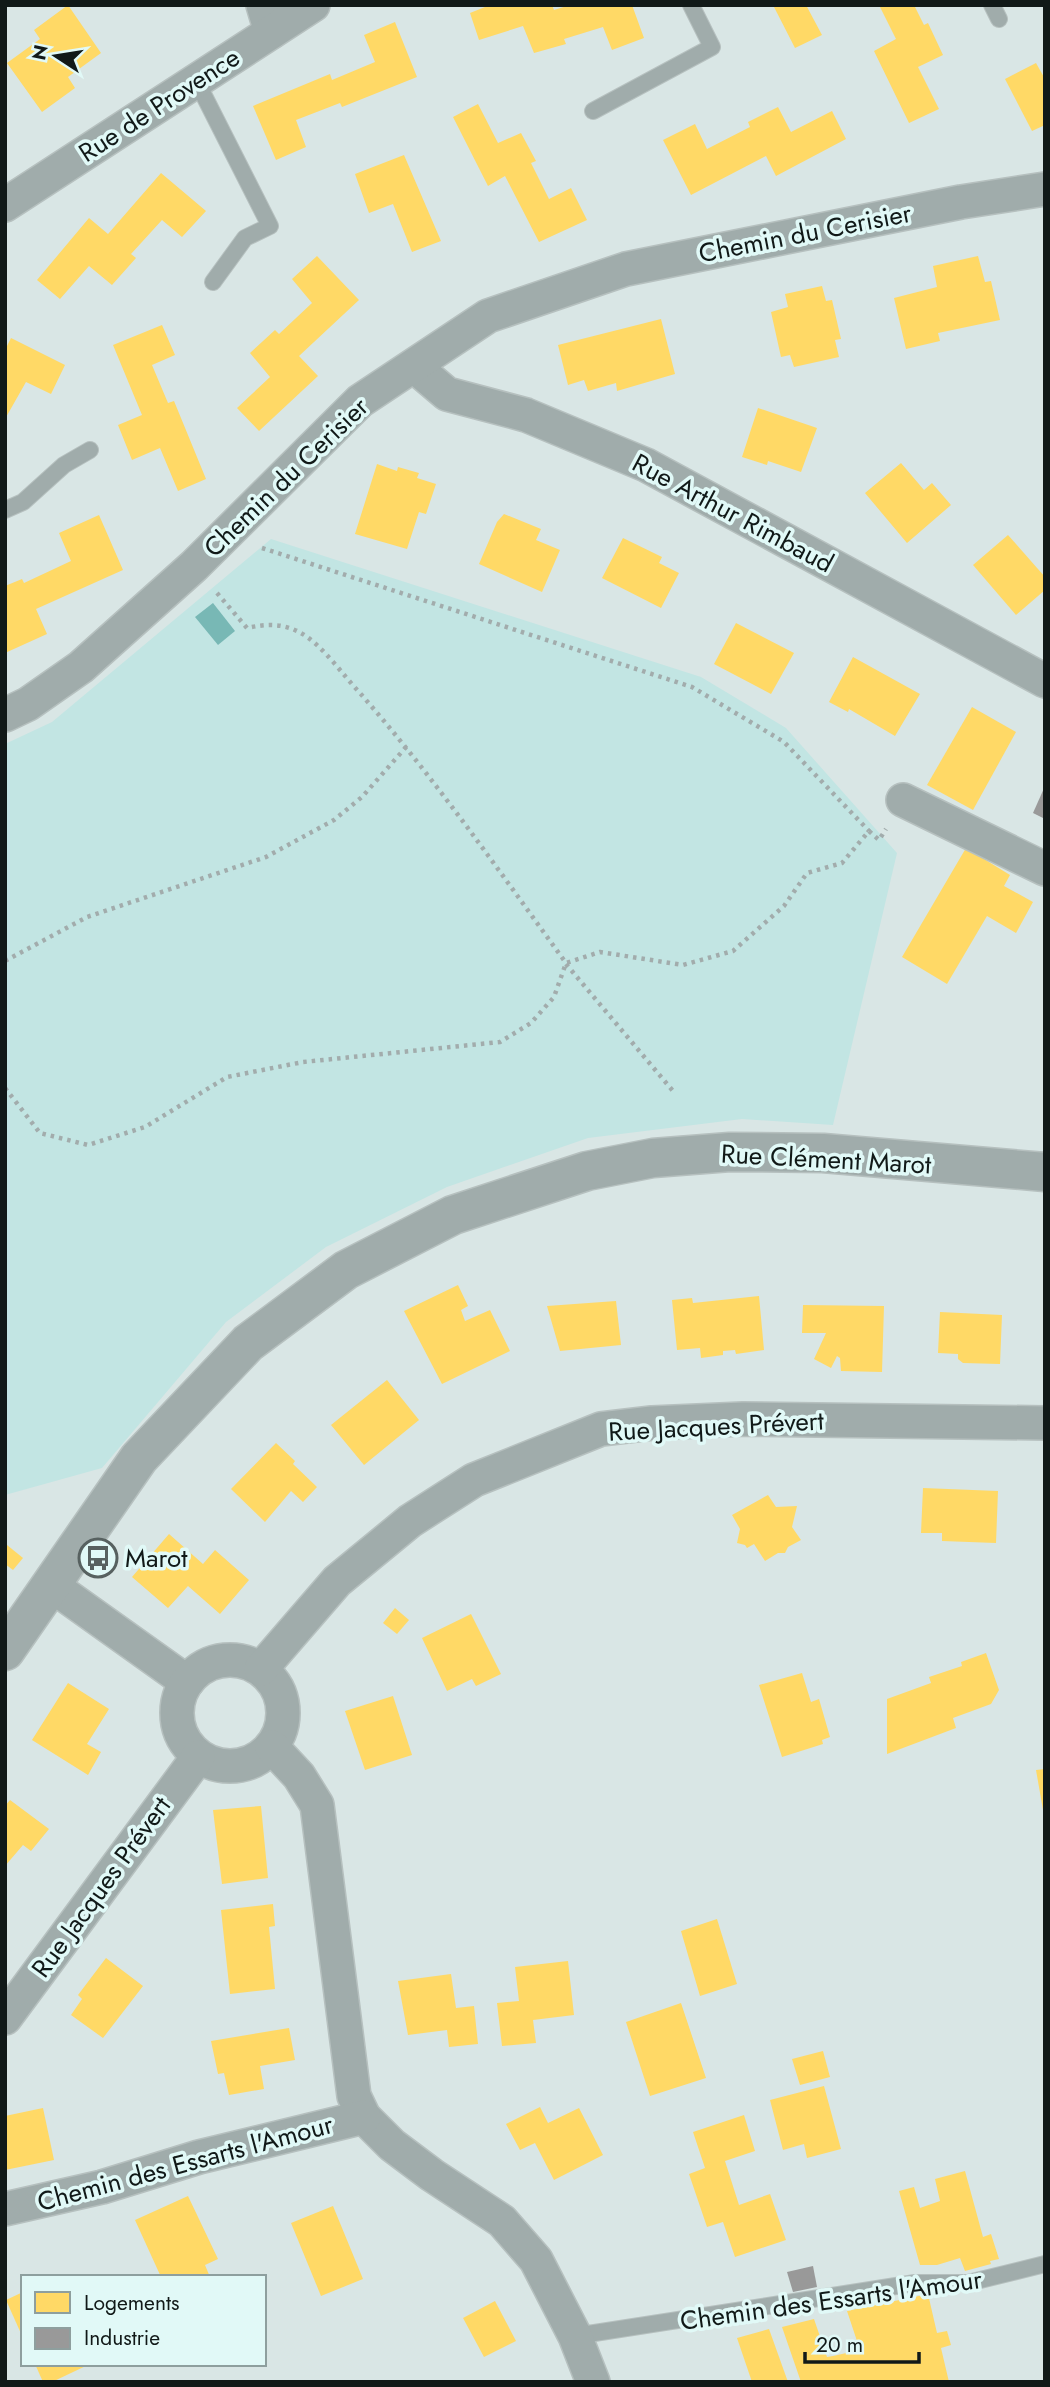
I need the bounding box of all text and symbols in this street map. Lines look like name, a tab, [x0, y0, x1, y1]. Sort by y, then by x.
north arrow	[21, 21, 91, 91]
street label: Rue de Provence	[71, 39, 247, 171]
text: N	[25, 42, 55, 63]
street label: Chemin du Cerisier	[695, 194, 915, 272]
street label: Chemin du Cerisier	[195, 388, 377, 566]
street label: Rue Arthur Rimbaud	[626, 444, 840, 582]
street label: Rue Clément Marot	[720, 1135, 933, 1184]
street label: Rue Jacques Prévert	[607, 1401, 826, 1451]
bus stop icon: Marot	[77, 1537, 119, 1579]
place label: Marot	[125, 1539, 188, 1577]
street label: Rue Jacques Prévert	[22, 1788, 180, 1985]
street label: Chemin des Essarts l'Amour	[33, 2105, 337, 2221]
street label: Chemin des Essarts l'Amour	[677, 2260, 985, 2340]
legend	[21, 2275, 266, 2366]
text: Logements	[84, 2288, 179, 2318]
scale bar	[805, 2320, 919, 2364]
text: Industrie	[84, 2323, 160, 2353]
text: 20 m	[816, 2330, 863, 2360]

